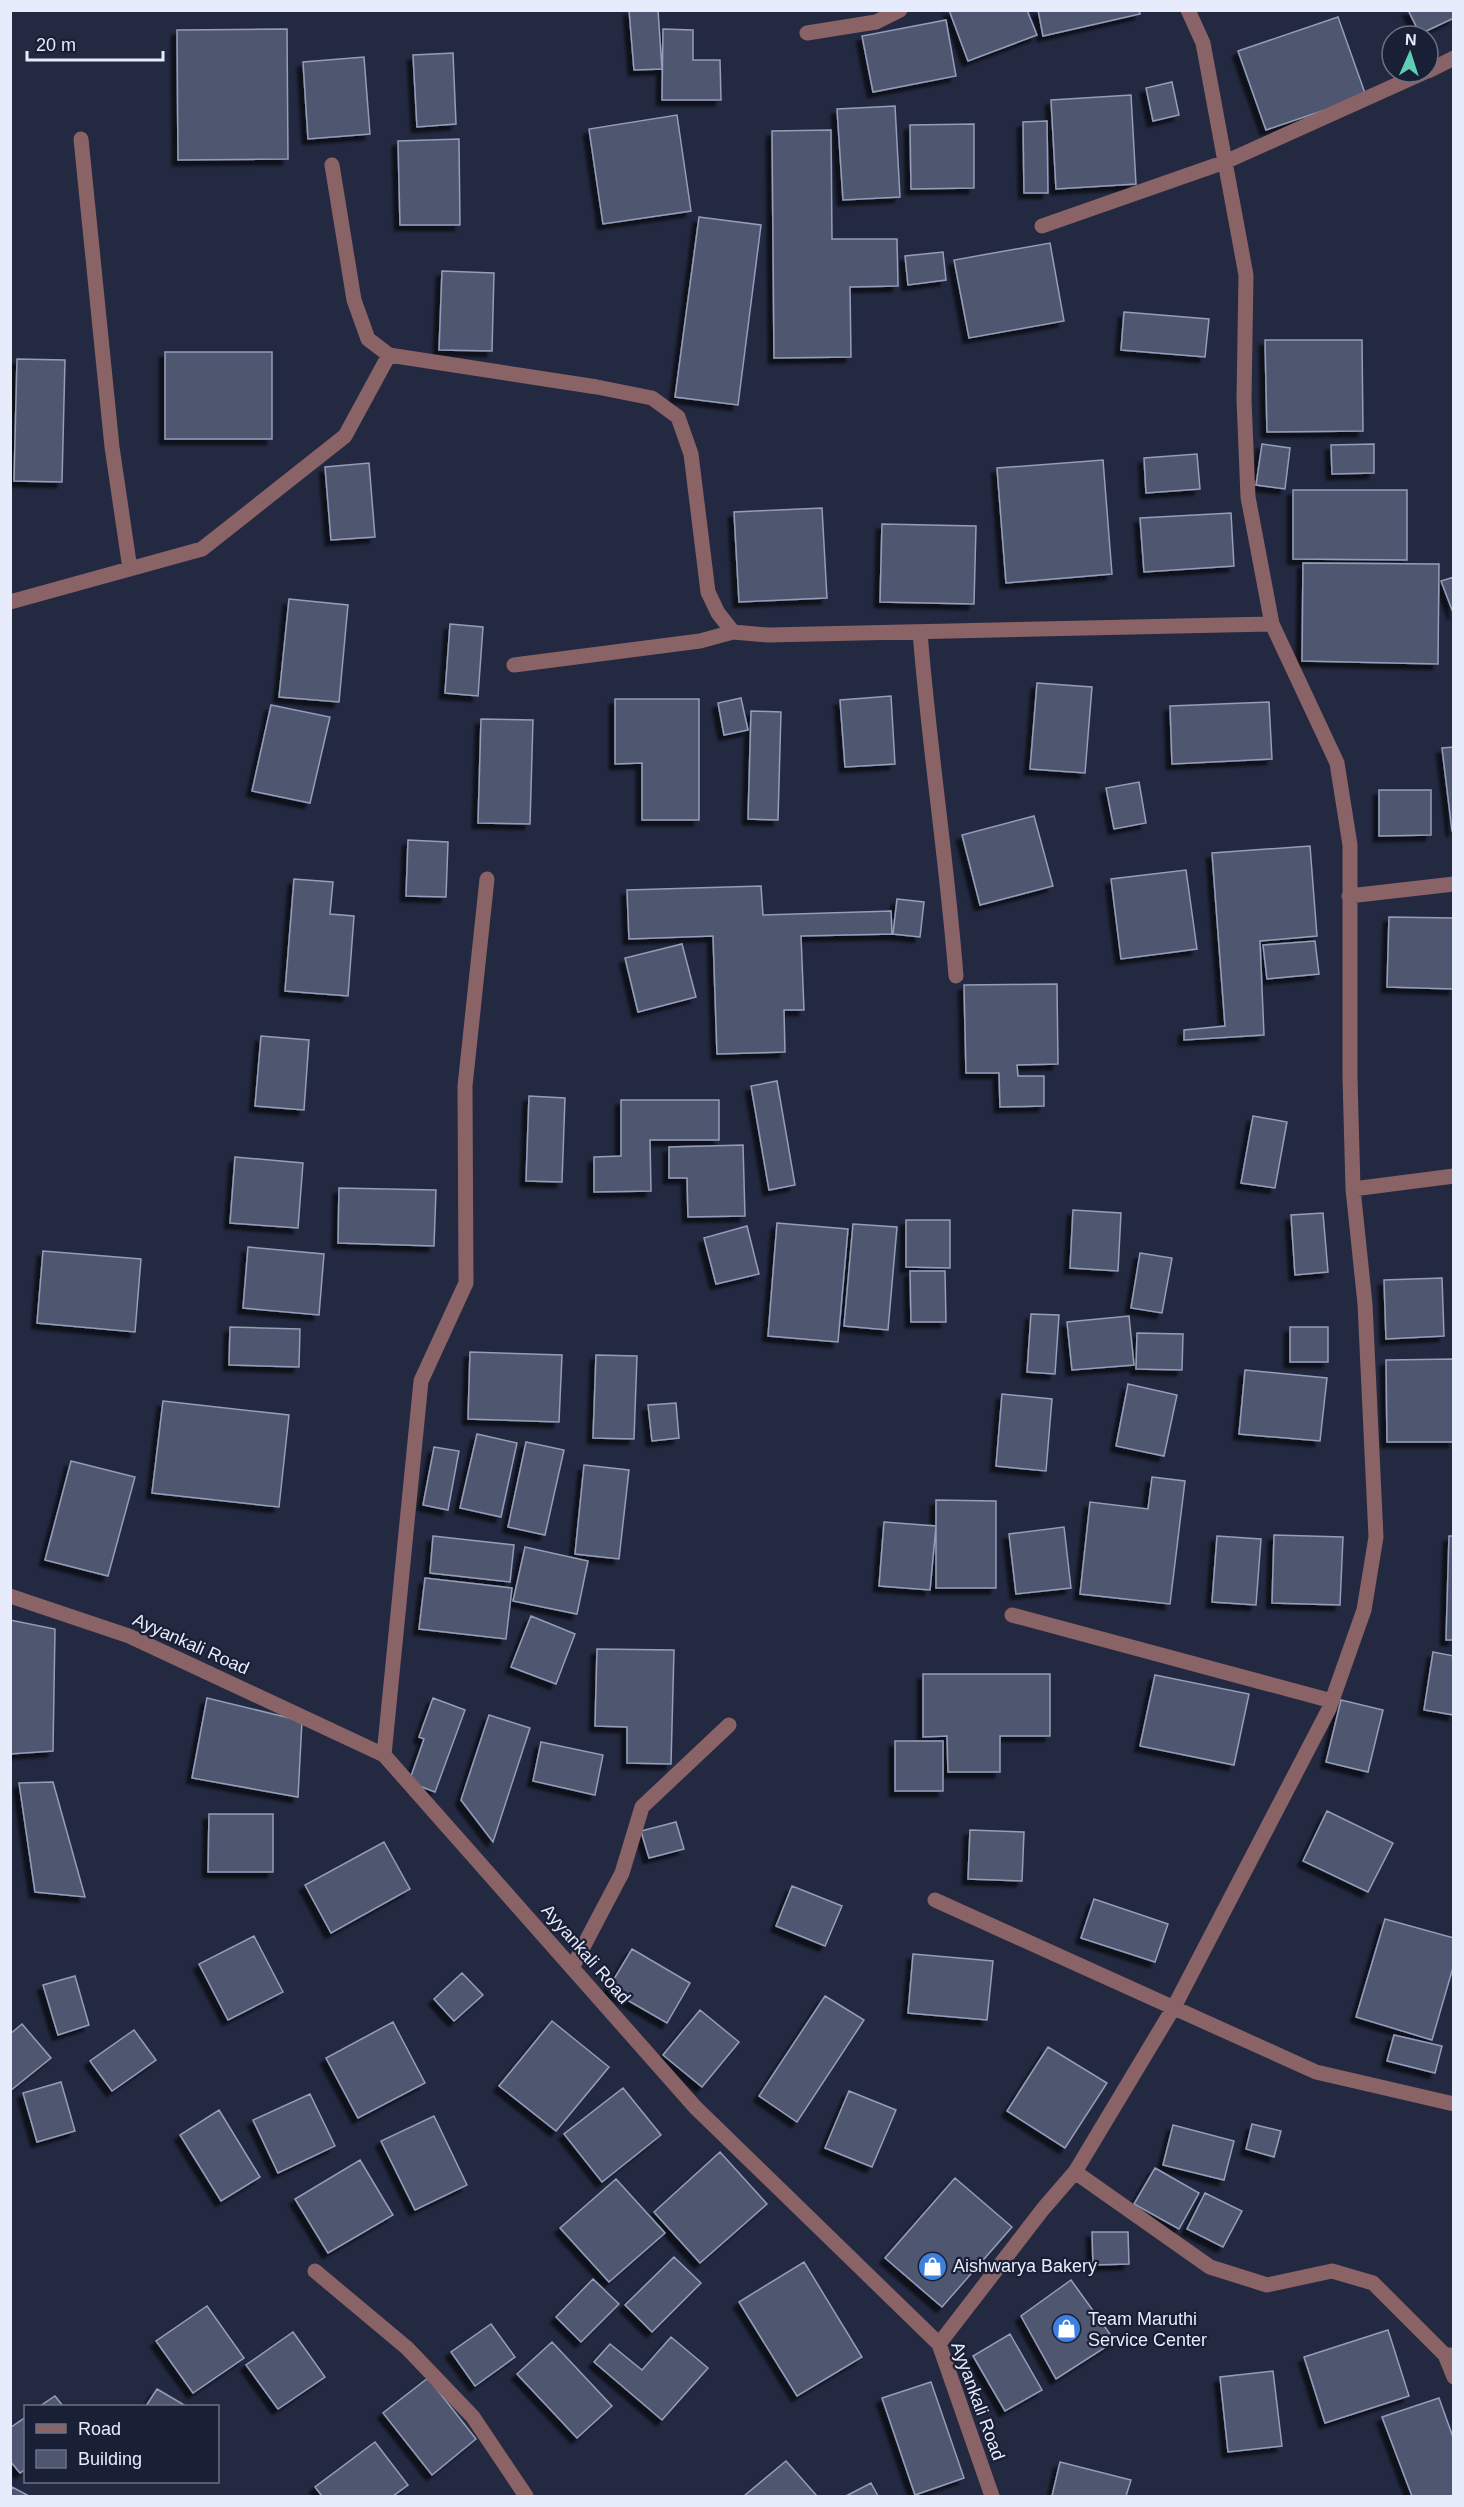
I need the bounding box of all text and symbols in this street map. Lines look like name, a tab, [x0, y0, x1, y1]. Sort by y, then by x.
scale bar	[27, 24, 164, 62]
north arrow	[1380, 24, 1440, 84]
text: N	[1405, 31, 1417, 48]
text: 20 m	[36, 35, 76, 55]
street label: Ayyankali Road	[130, 1609, 252, 1679]
street label: Ayyankali Road	[538, 1900, 634, 2008]
shop icon: Aishwarya Bakery	[916, 2250, 948, 2282]
place label: Aishwarya Bakery	[953, 2256, 1097, 2276]
place label: Team Maruthi Service Center	[1088, 2309, 1207, 2350]
shop icon: Team Maruthi Service Center	[1051, 2313, 1083, 2345]
street label: Ayyankali Road	[947, 2339, 1009, 2463]
legend	[24, 2405, 219, 2483]
text: Road	[78, 2419, 121, 2439]
text: Building	[78, 2449, 142, 2469]

